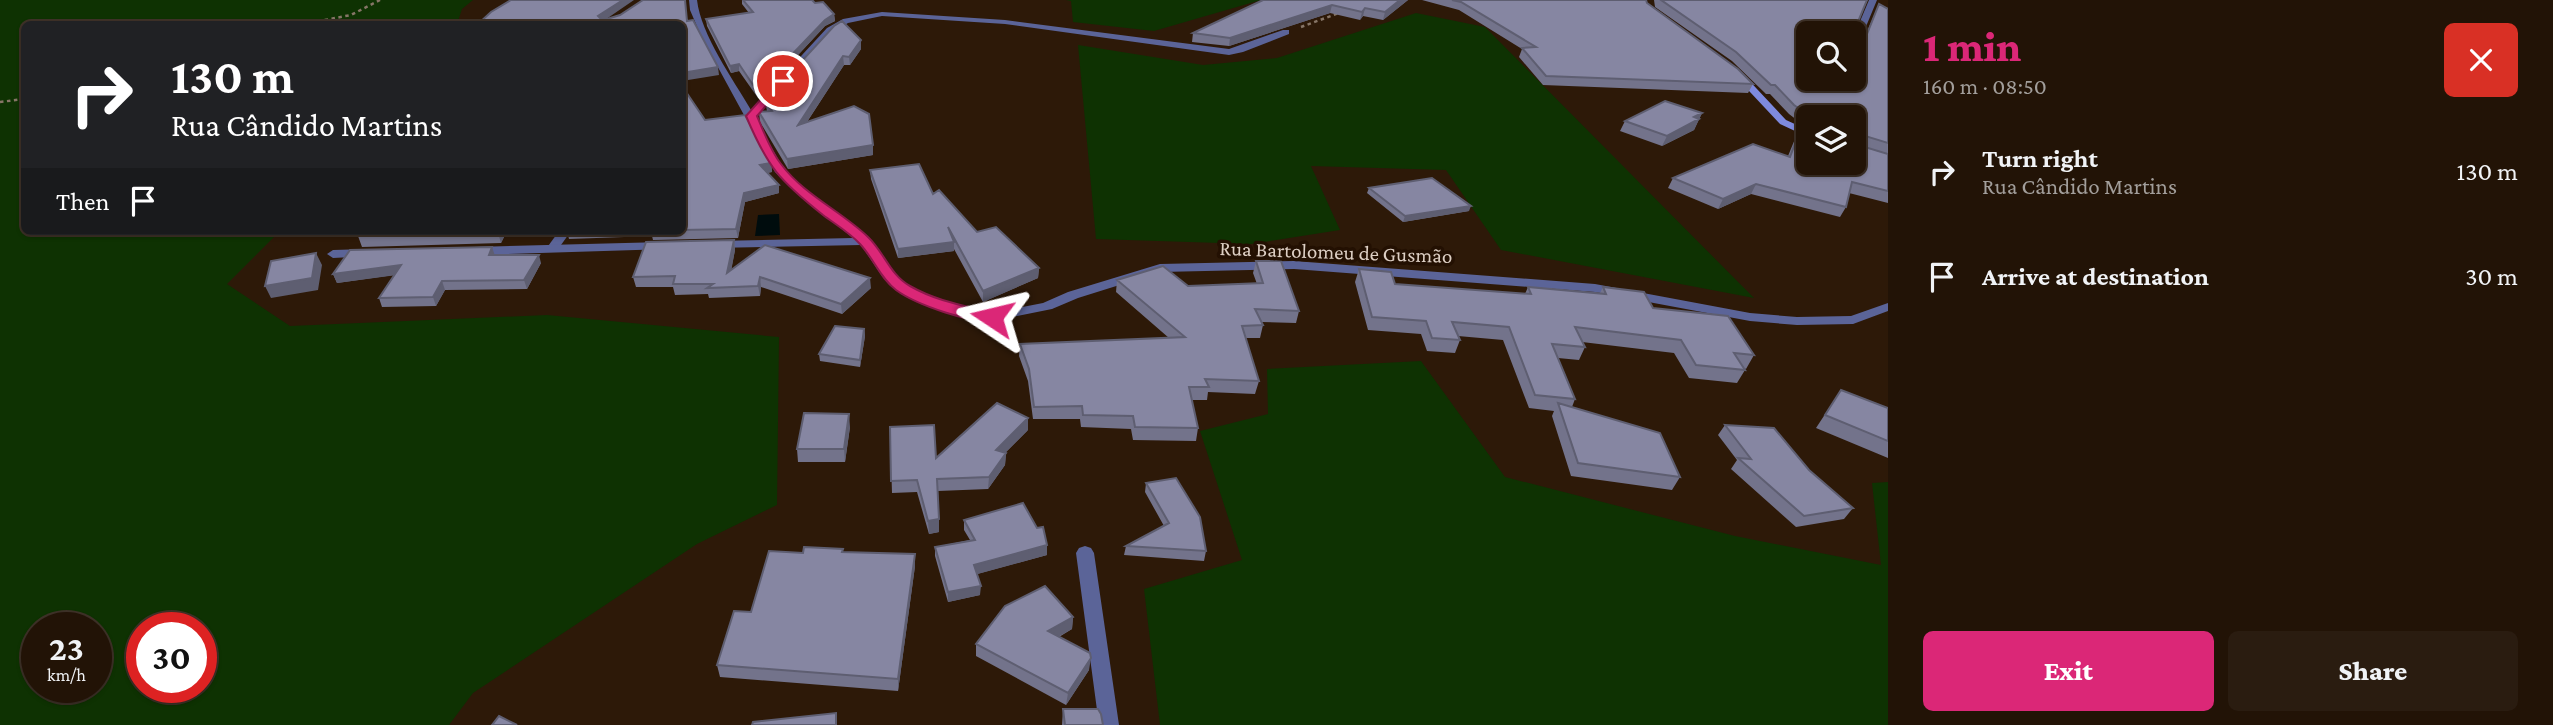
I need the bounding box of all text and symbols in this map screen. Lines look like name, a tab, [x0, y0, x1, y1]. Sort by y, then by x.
map controls	[1796, 21, 1866, 175]
button: search	[1796, 21, 1866, 91]
text: 1 min	[1923, 23, 2021, 70]
button: close	[2444, 23, 2518, 97]
icon: right	[56, 49, 147, 140]
text: 130 m	[171, 49, 294, 104]
pin	[753, 51, 813, 111]
icon: arrive	[764, 62, 802, 100]
text: 160 m · 08:50	[1923, 73, 2047, 99]
button: layers	[1796, 105, 1866, 175]
text: Rua Cândido Martins	[171, 107, 442, 143]
text: Turn right	[1982, 144, 2098, 173]
icon: right	[1923, 153, 1961, 191]
text: 130 m	[2457, 157, 2518, 186]
text: Rua Cândido Martins	[1982, 173, 2177, 199]
icon: arrive	[124, 182, 162, 220]
text: Then	[56, 187, 110, 216]
street label: Rua Bartolomeu de Gusmão	[1219, 236, 1453, 268]
icon: arrive	[1923, 258, 1961, 296]
text: Arrive at destination	[1982, 262, 2209, 291]
text: 30 m	[2465, 262, 2518, 291]
position arrow	[955, 280, 1029, 354]
speed limit sign: 30	[126, 612, 217, 703]
text: 23	[49, 629, 84, 668]
button: Exit	[1923, 631, 2214, 711]
button: Share	[2228, 631, 2518, 711]
text: km/h	[47, 665, 86, 685]

